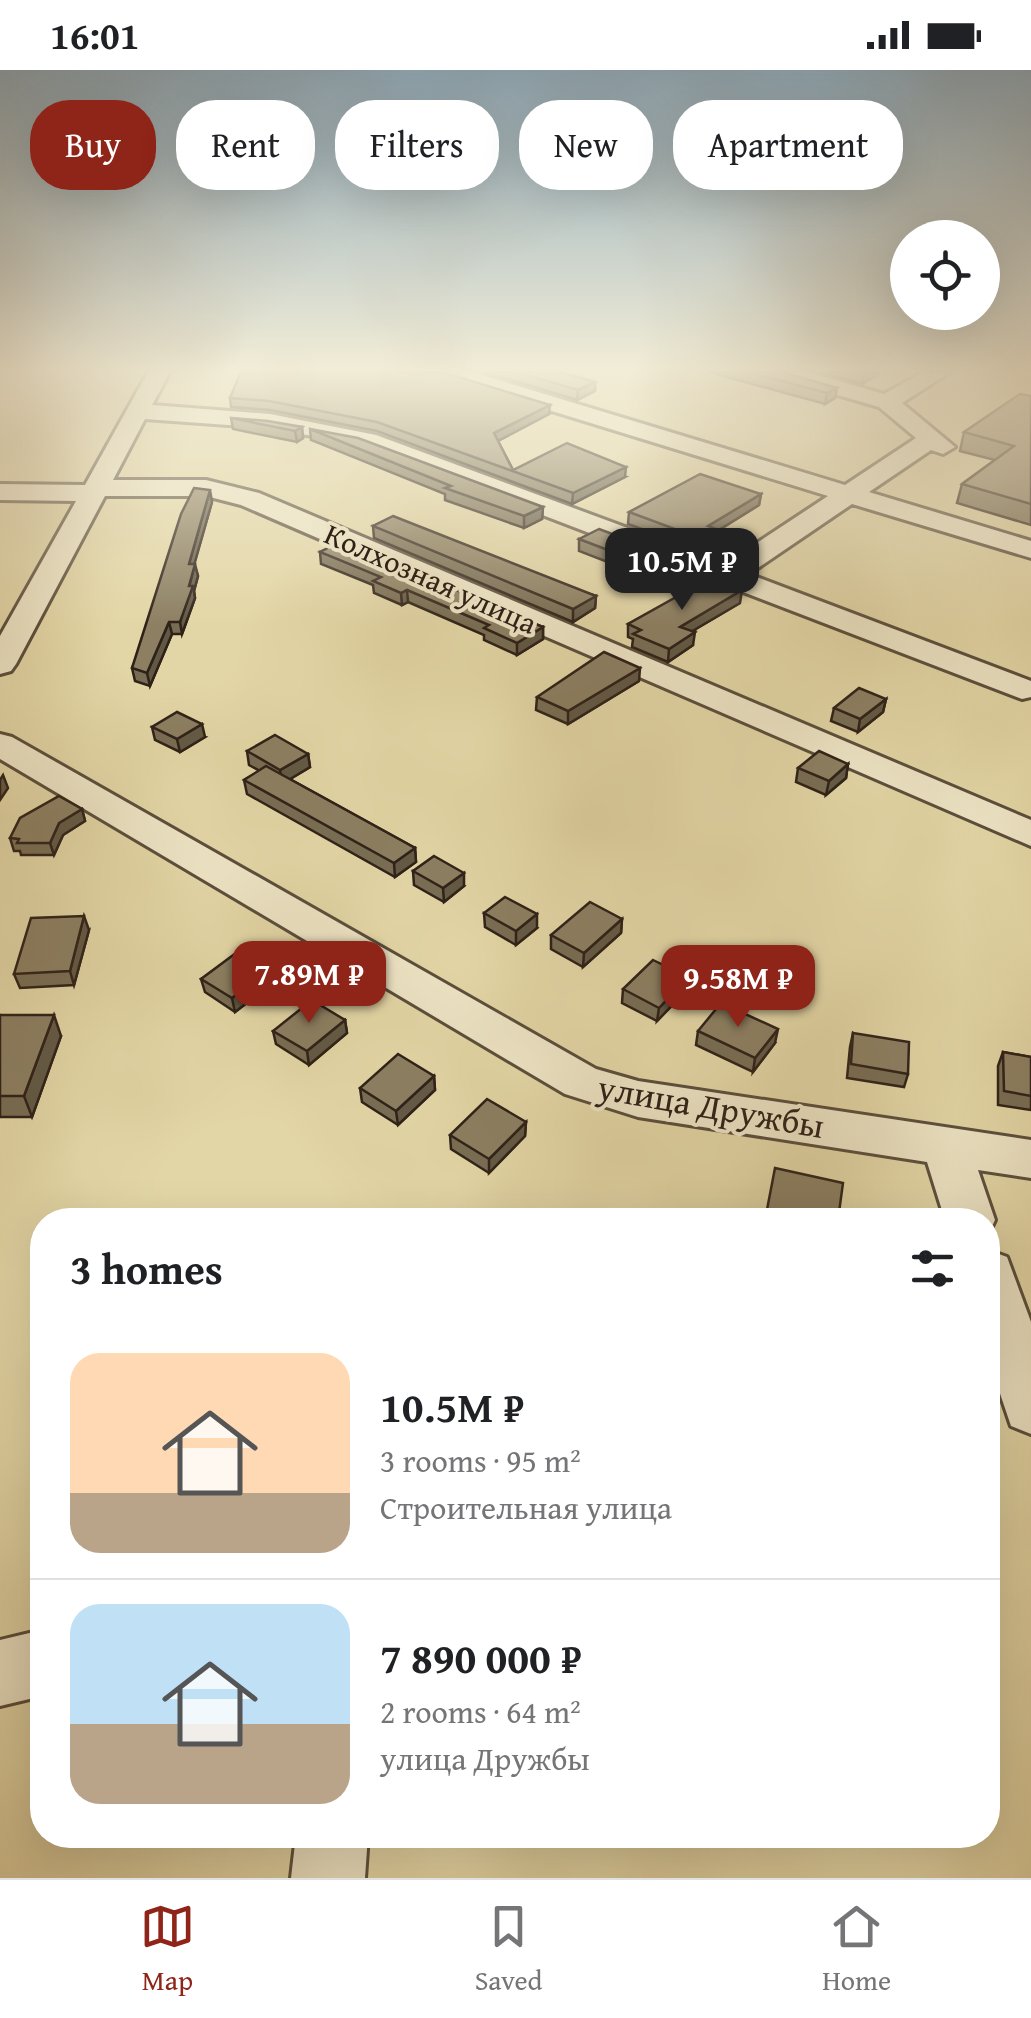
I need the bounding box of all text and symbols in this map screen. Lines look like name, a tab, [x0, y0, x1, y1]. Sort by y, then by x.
text: 16:01	[50, 7, 140, 63]
chip: Buy	[30, 100, 156, 190]
chip: Rent	[176, 100, 315, 190]
chip: Filters	[335, 100, 499, 190]
chip: New	[519, 100, 653, 190]
chip: Apartment	[673, 100, 903, 190]
map controls	[890, 220, 1000, 330]
button: locate	[890, 220, 1000, 330]
street label: Колхозная улица	[318, 511, 545, 645]
pin: 10.5M ₽	[590, 528, 774, 613]
text: 10.5M ₽	[627, 537, 737, 584]
pin: 7.89M ₽	[217, 941, 401, 1026]
pin: 9.58M ₽	[646, 945, 830, 1030]
text: 7.89M ₽	[254, 950, 364, 997]
text: 9.58M ₽	[683, 954, 793, 1001]
street label: улица Дружбы	[593, 1061, 828, 1151]
text: 3 homes	[70, 1238, 223, 1299]
icon: filters	[905, 1241, 960, 1296]
text: 10.5M ₽	[380, 1376, 524, 1437]
icon: home	[150, 1393, 270, 1513]
text: 3 rooms · 95 m²	[380, 1437, 581, 1484]
text: Строительная улица	[380, 1484, 672, 1531]
text: 7 890 000 ₽	[380, 1627, 582, 1688]
icon: home	[150, 1644, 270, 1764]
text: 2 rooms · 64 m²	[380, 1688, 581, 1735]
text: улица Дружбы	[380, 1735, 590, 1782]
tab: Map	[140, 1899, 195, 2000]
tab: Saved	[475, 1899, 542, 2000]
tab: Home	[822, 1899, 891, 2000]

